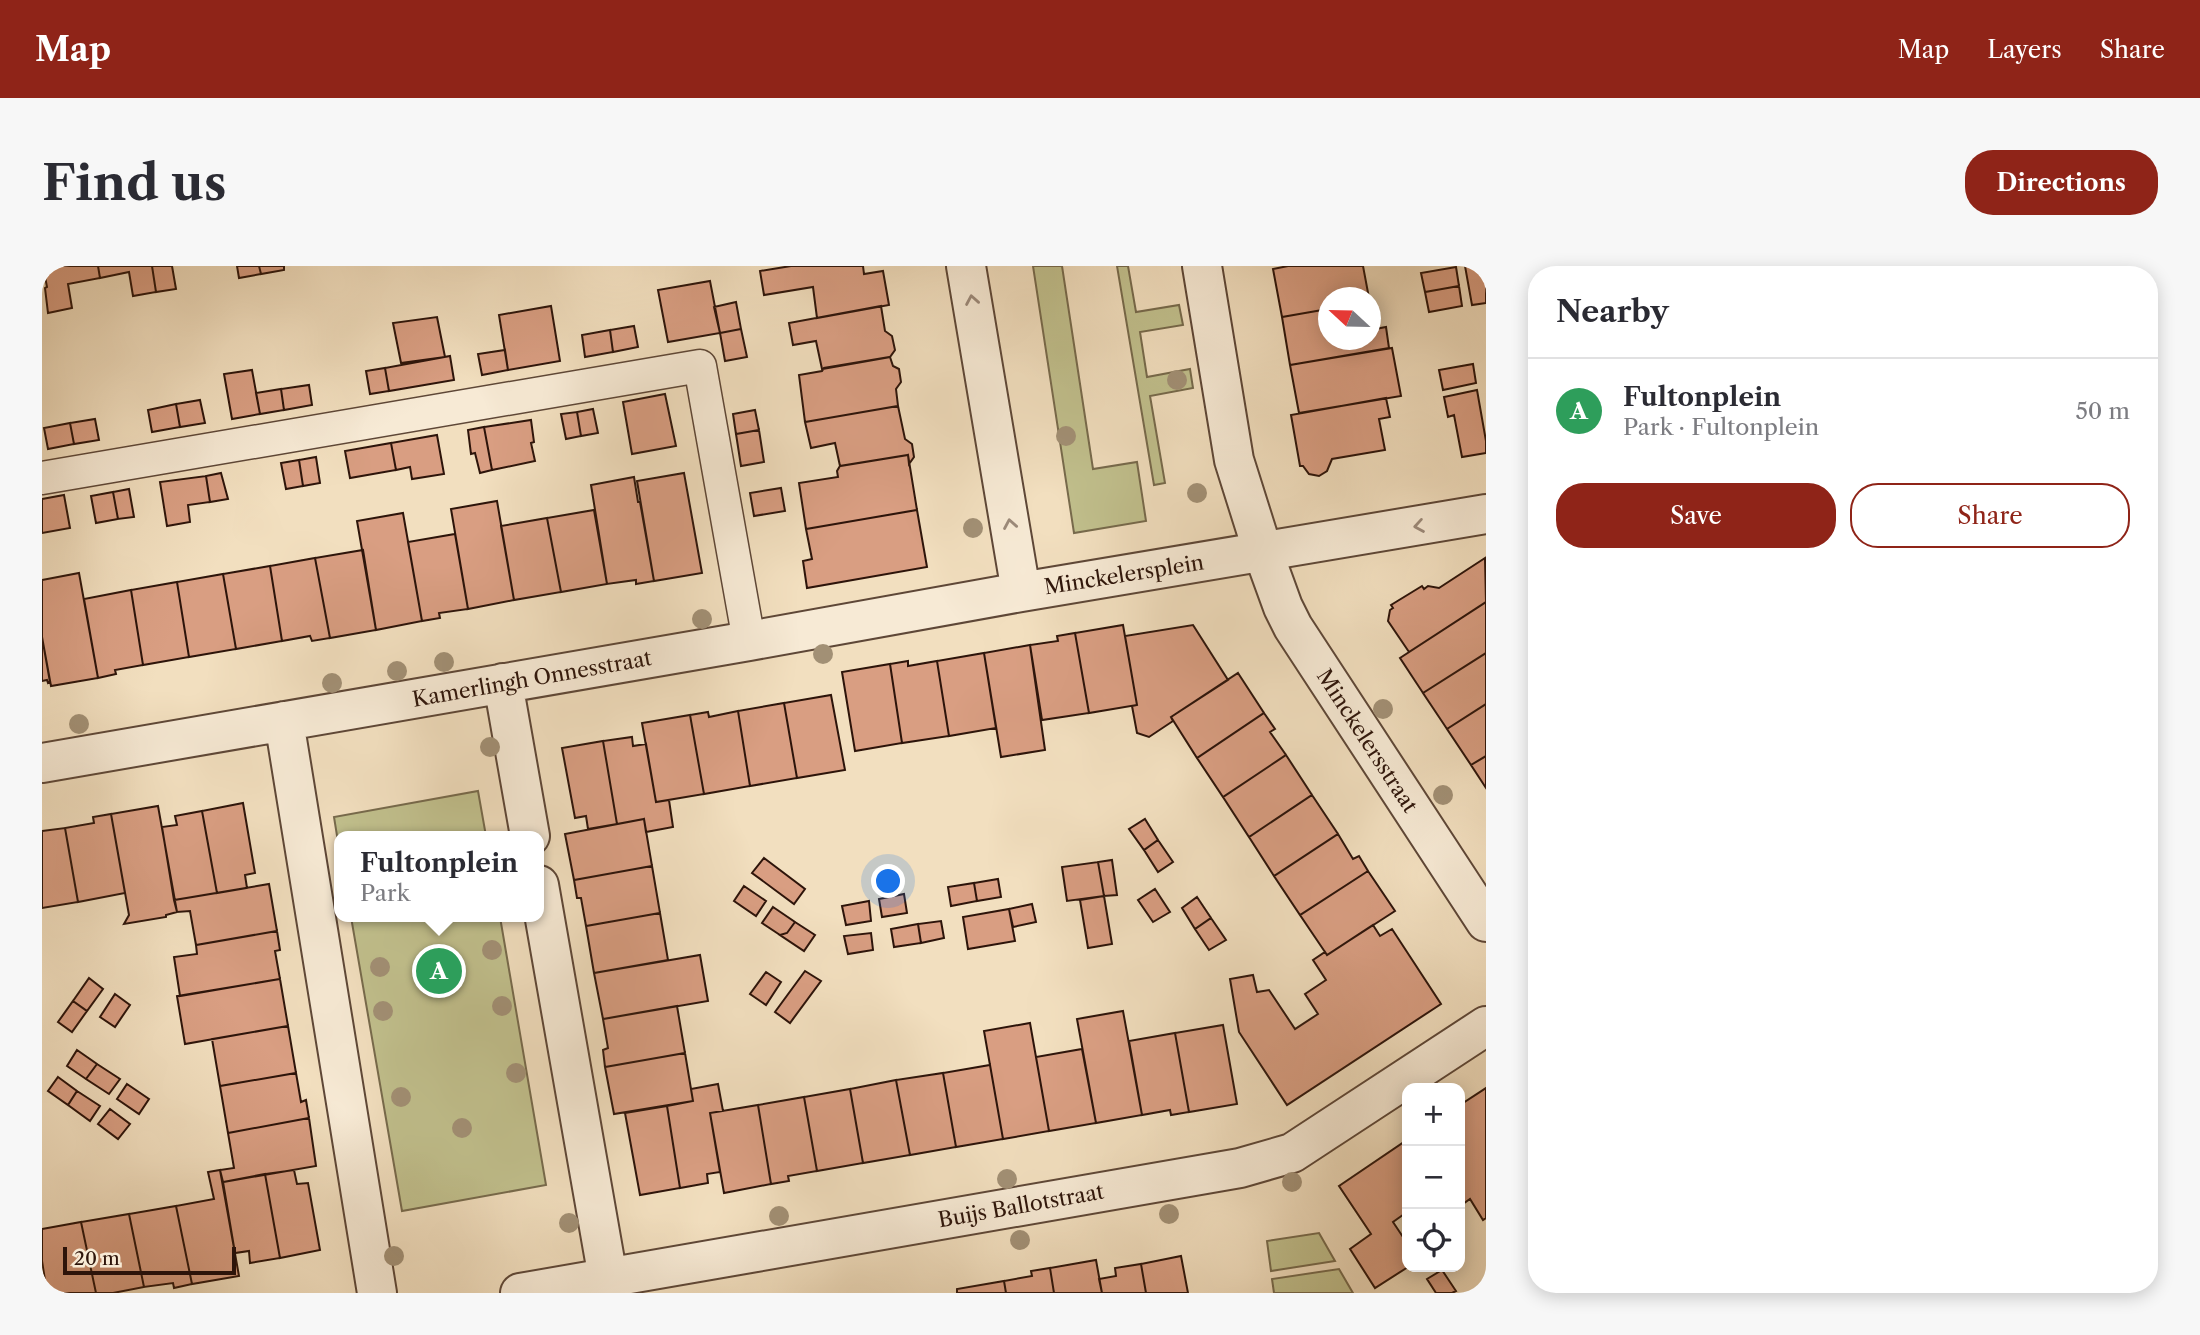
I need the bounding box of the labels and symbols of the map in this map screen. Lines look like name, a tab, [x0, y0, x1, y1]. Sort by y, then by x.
north arrow	[1318, 287, 1381, 350]
one-way arrow	[965, 294, 980, 306]
one-way arrow	[1003, 518, 1018, 530]
one-way arrow	[1413, 518, 1425, 533]
street label: Minckelersplein	[1042, 550, 1206, 599]
street label: Kamerlingh Onnesstraat	[410, 645, 654, 712]
street label: Minckelersstraat	[1312, 664, 1423, 817]
your location	[871, 864, 905, 898]
pin: A	[416, 945, 462, 997]
street label: Buijs Ballotstraat	[936, 1179, 1106, 1232]
scale bar	[63, 1244, 236, 1276]

